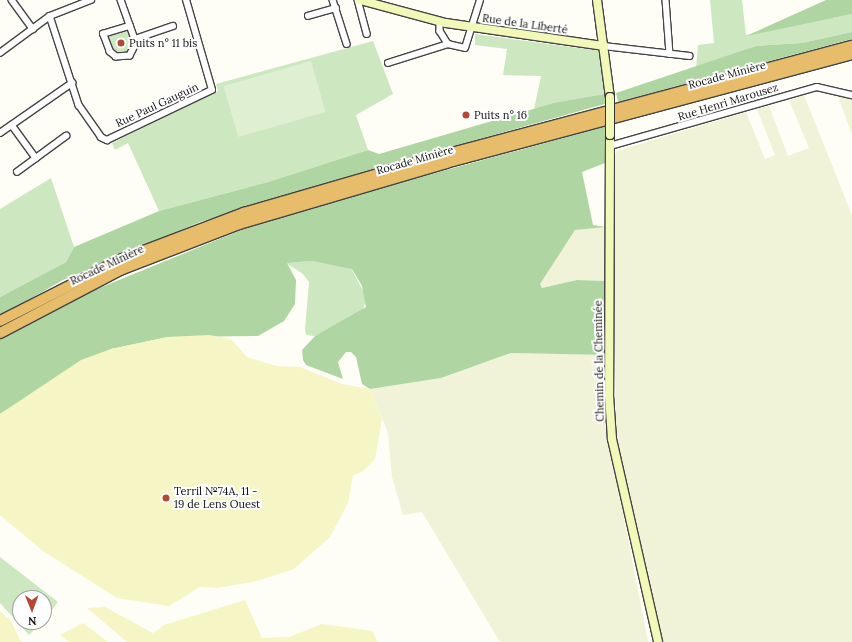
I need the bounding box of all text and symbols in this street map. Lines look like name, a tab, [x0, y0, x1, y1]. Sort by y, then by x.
street label: Rue de la Liberté	[481, 11, 569, 37]
place label: Puits n° 11 bis	[129, 36, 197, 50]
marker: Puits n° 11 bis	[116, 38, 126, 48]
street label: Rocade Minière	[687, 58, 767, 92]
street label: Rue Paul Gauguin	[113, 80, 201, 130]
street label: Rue Henri Marousez	[676, 80, 780, 124]
place label: Puits n° 16	[474, 108, 527, 122]
marker: Puits n° 16	[461, 110, 471, 120]
street label: Rocade Minière	[375, 143, 455, 177]
street label: Rocade Minière	[68, 242, 146, 288]
street label: Chemin de la Cheminée	[591, 300, 607, 422]
place label: Terril №74A, 11 - 19 de Lens Ouest	[174, 485, 260, 511]
marker: Terril №74A, 11 - 19 de Lens Ouest	[161, 493, 171, 503]
north arrow	[12, 590, 52, 630]
text: N	[28, 614, 37, 628]

